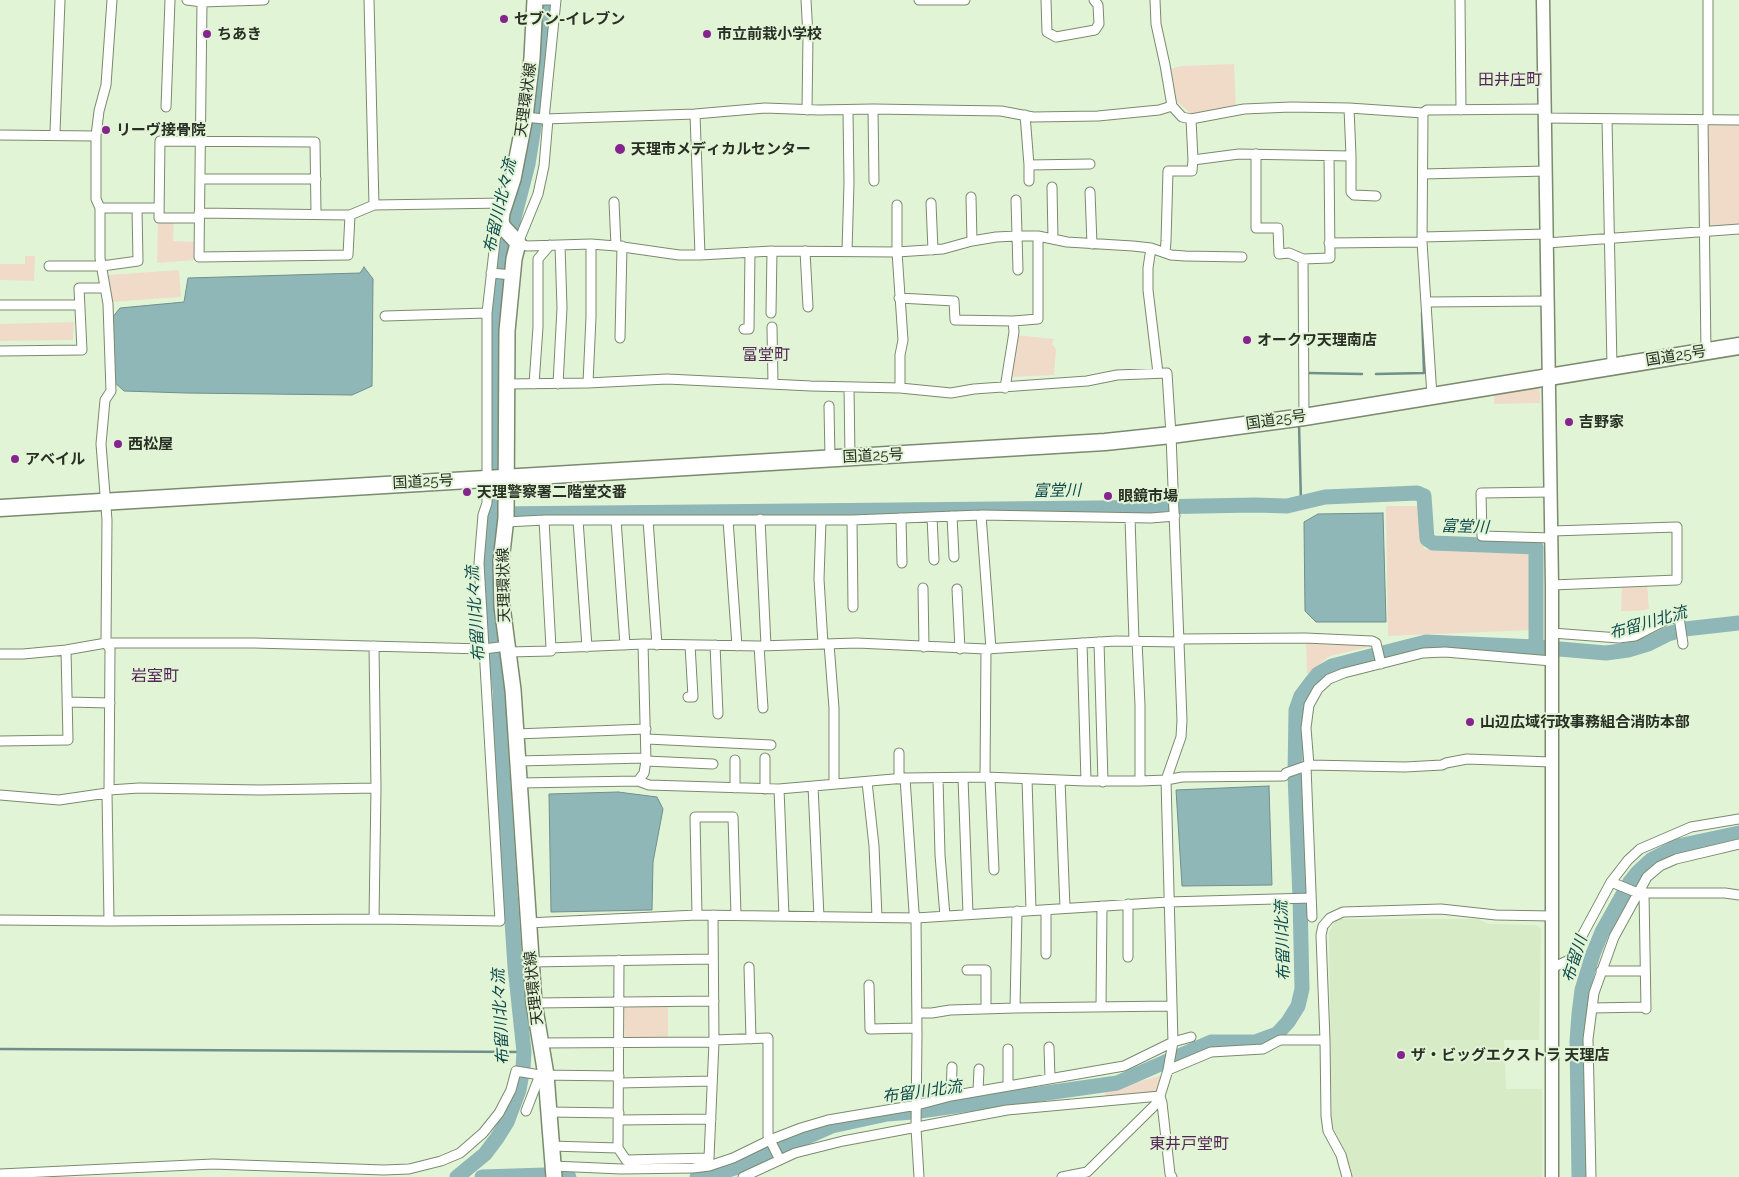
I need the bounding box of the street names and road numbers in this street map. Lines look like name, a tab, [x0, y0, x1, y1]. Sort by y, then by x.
street label: 天理環状線	[512, 62, 540, 138]
street label: 国道25号	[1644, 342, 1708, 370]
street label: 国道25号	[1245, 407, 1307, 433]
street label: 国道25号	[842, 445, 904, 467]
street label: 国道25号	[392, 471, 454, 493]
street label: 天理環状線	[494, 547, 514, 623]
street label: 天理環状線	[521, 950, 547, 1026]

